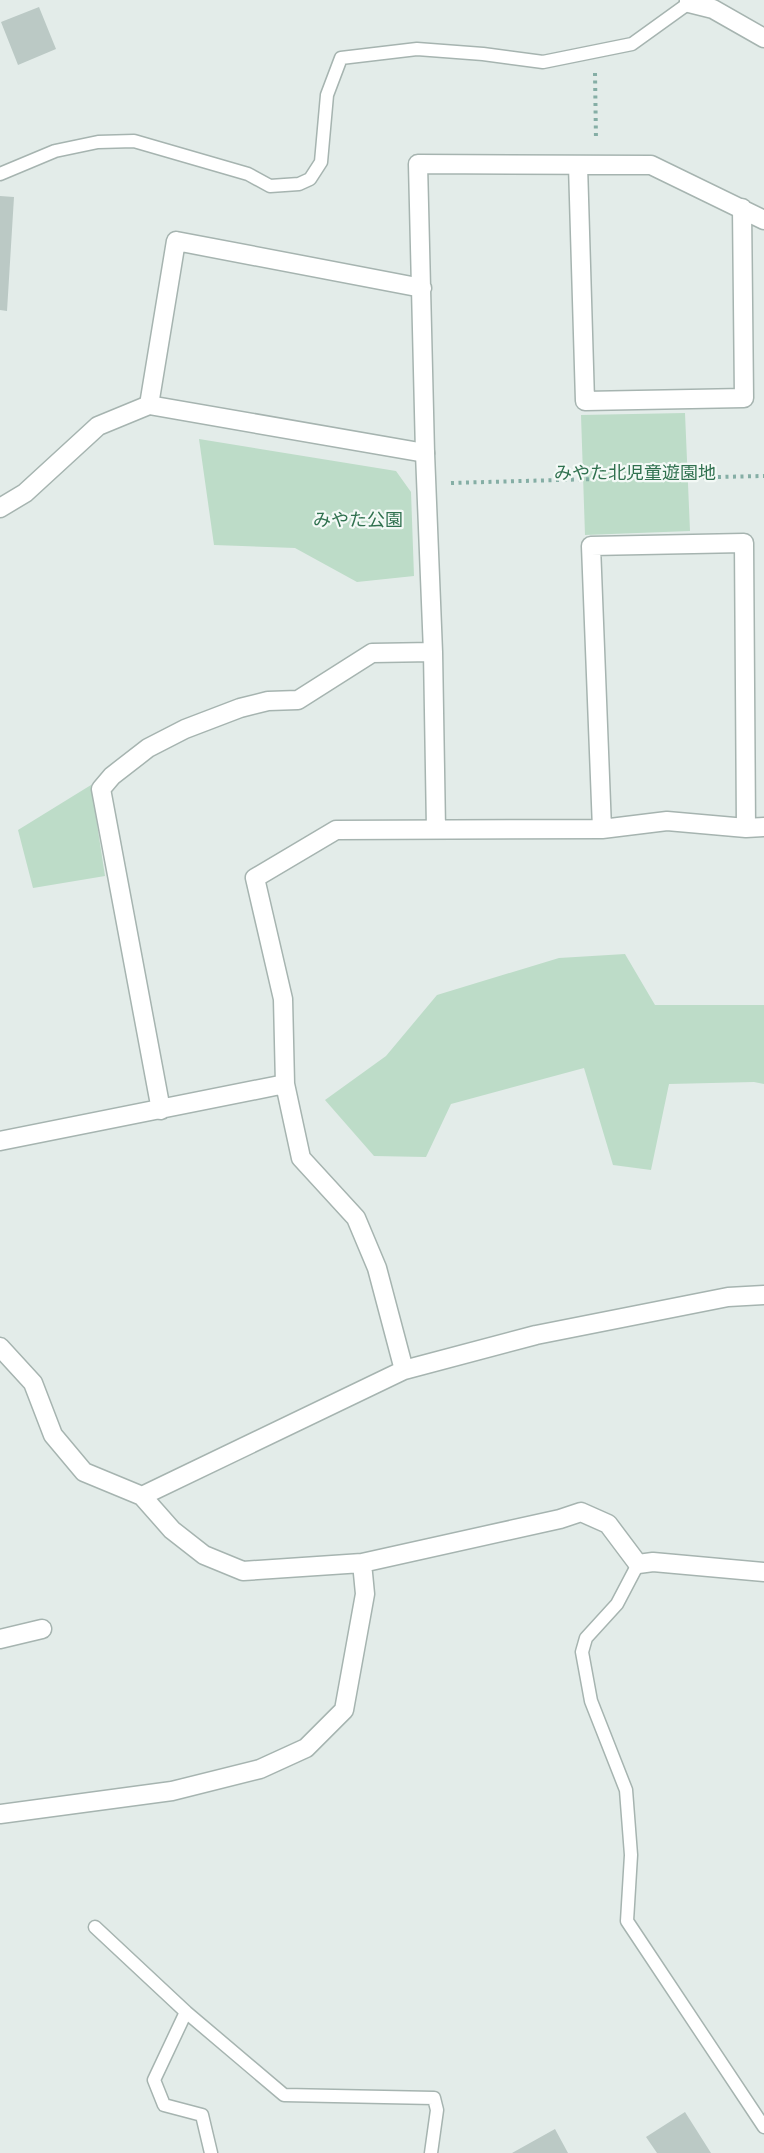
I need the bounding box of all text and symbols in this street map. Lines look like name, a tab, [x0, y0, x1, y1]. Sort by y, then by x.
park label: みやた北児童遊園地	[554, 461, 716, 485]
park label: みやた公園	[313, 508, 403, 532]

